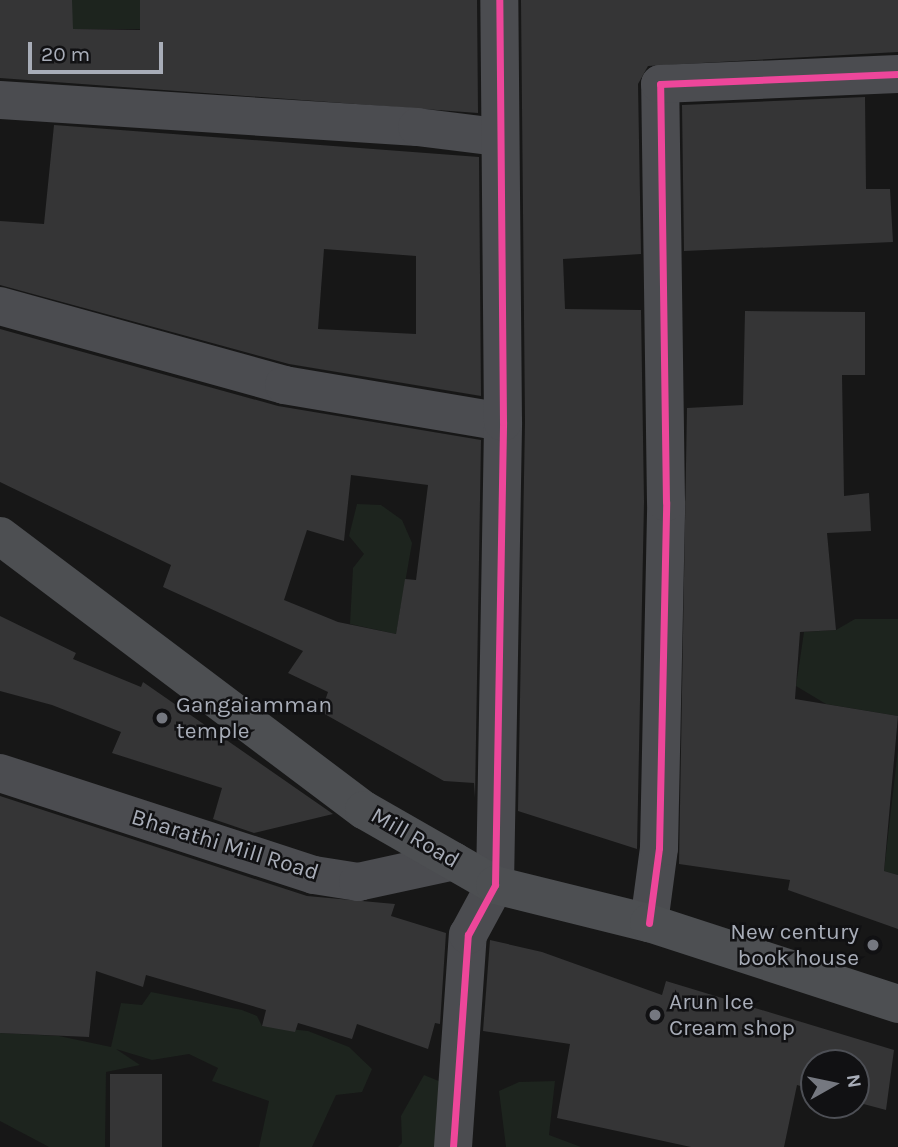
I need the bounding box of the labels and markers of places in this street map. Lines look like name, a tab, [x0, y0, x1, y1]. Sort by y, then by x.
place label: Gangaiamman temple	[176, 691, 332, 745]
marker: Gangaiamman temple	[154, 710, 170, 726]
place label: New century book house	[730, 918, 859, 972]
marker: New century book house	[865, 937, 881, 953]
place label: Arun Ice Cream shop	[669, 988, 795, 1042]
marker: Arun Ice Cream shop	[647, 1007, 663, 1023]

